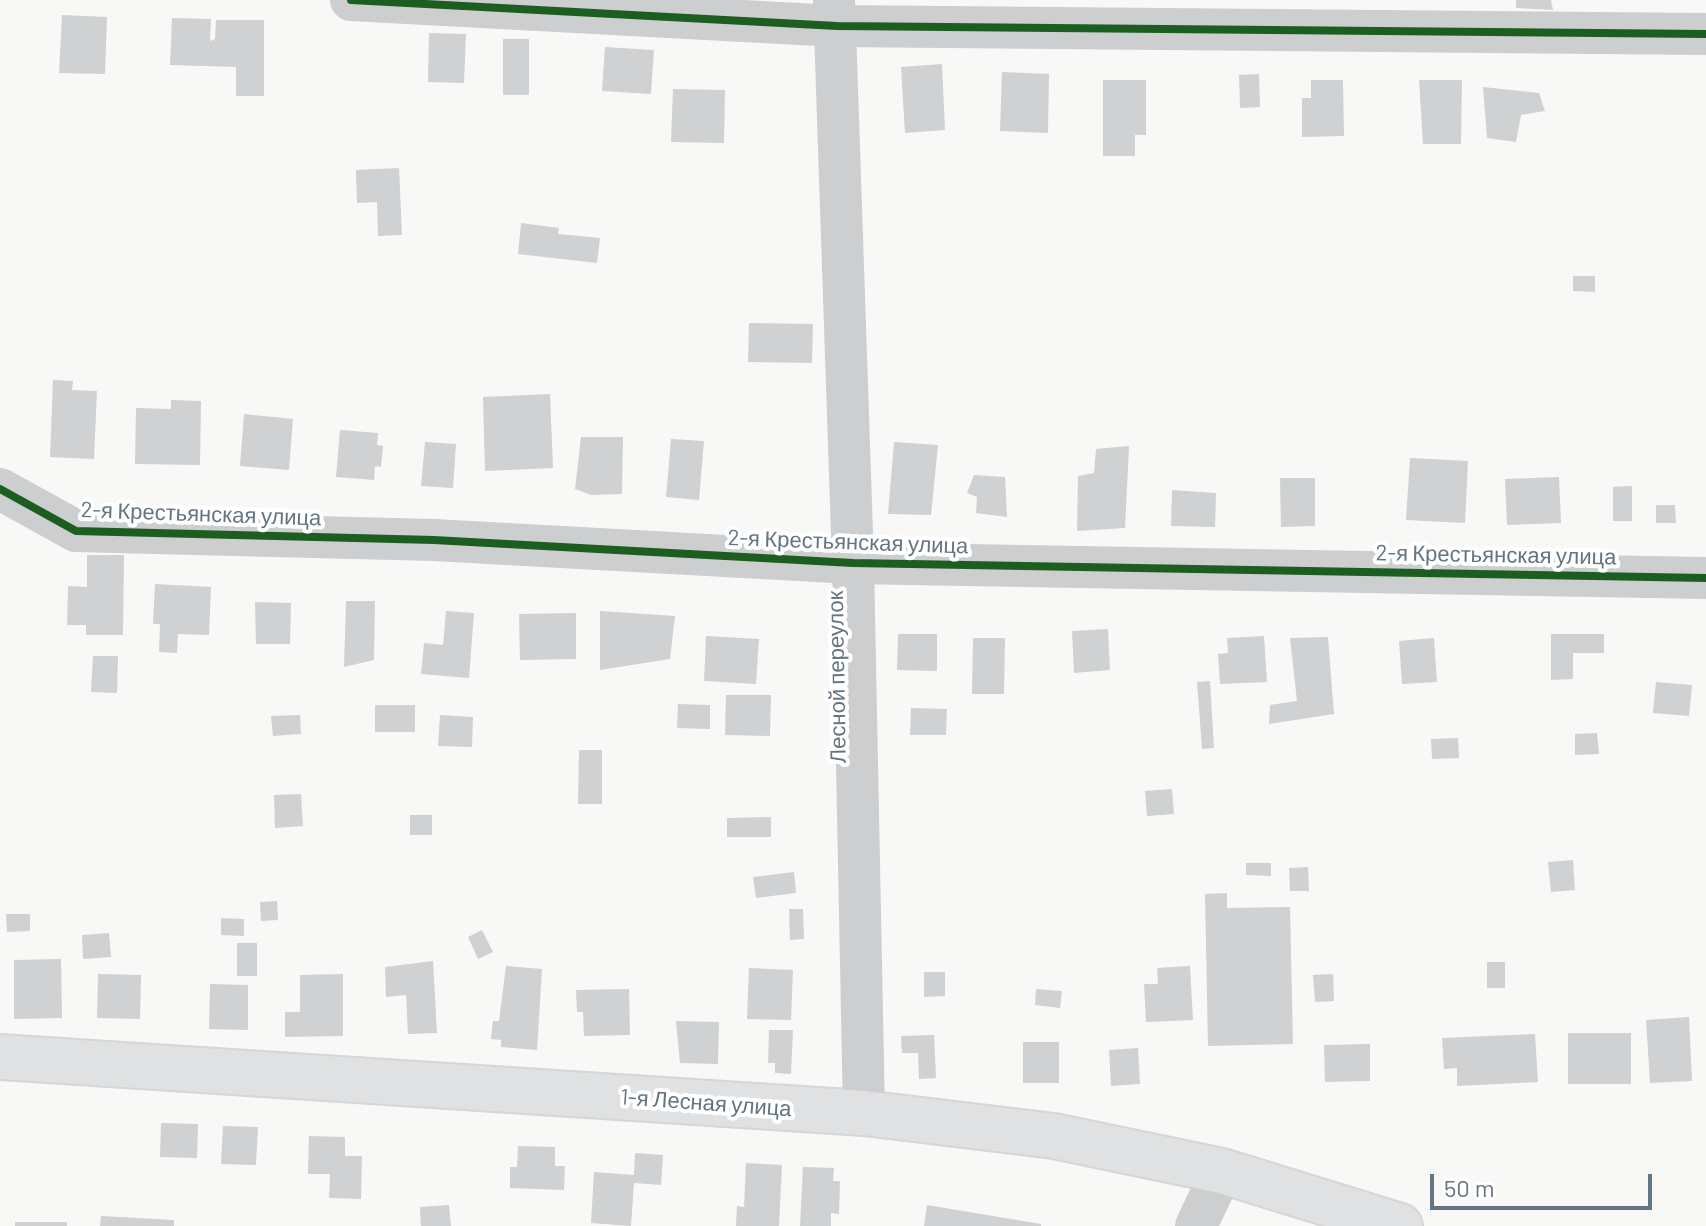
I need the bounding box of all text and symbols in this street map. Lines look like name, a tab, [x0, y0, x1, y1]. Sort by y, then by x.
street label: 2-я Крестьянская улица	[80, 497, 322, 531]
street label: 2-я Крестьянская улица	[727, 525, 969, 559]
street label: 2-я Крестьянская улица	[1375, 540, 1617, 570]
street label: Лесной переулок	[822, 590, 852, 764]
street label: 1-я Лесная улица	[620, 1084, 792, 1122]
scale bar	[1434, 1158, 1656, 1208]
text: 50 m	[1444, 1173, 1495, 1202]

